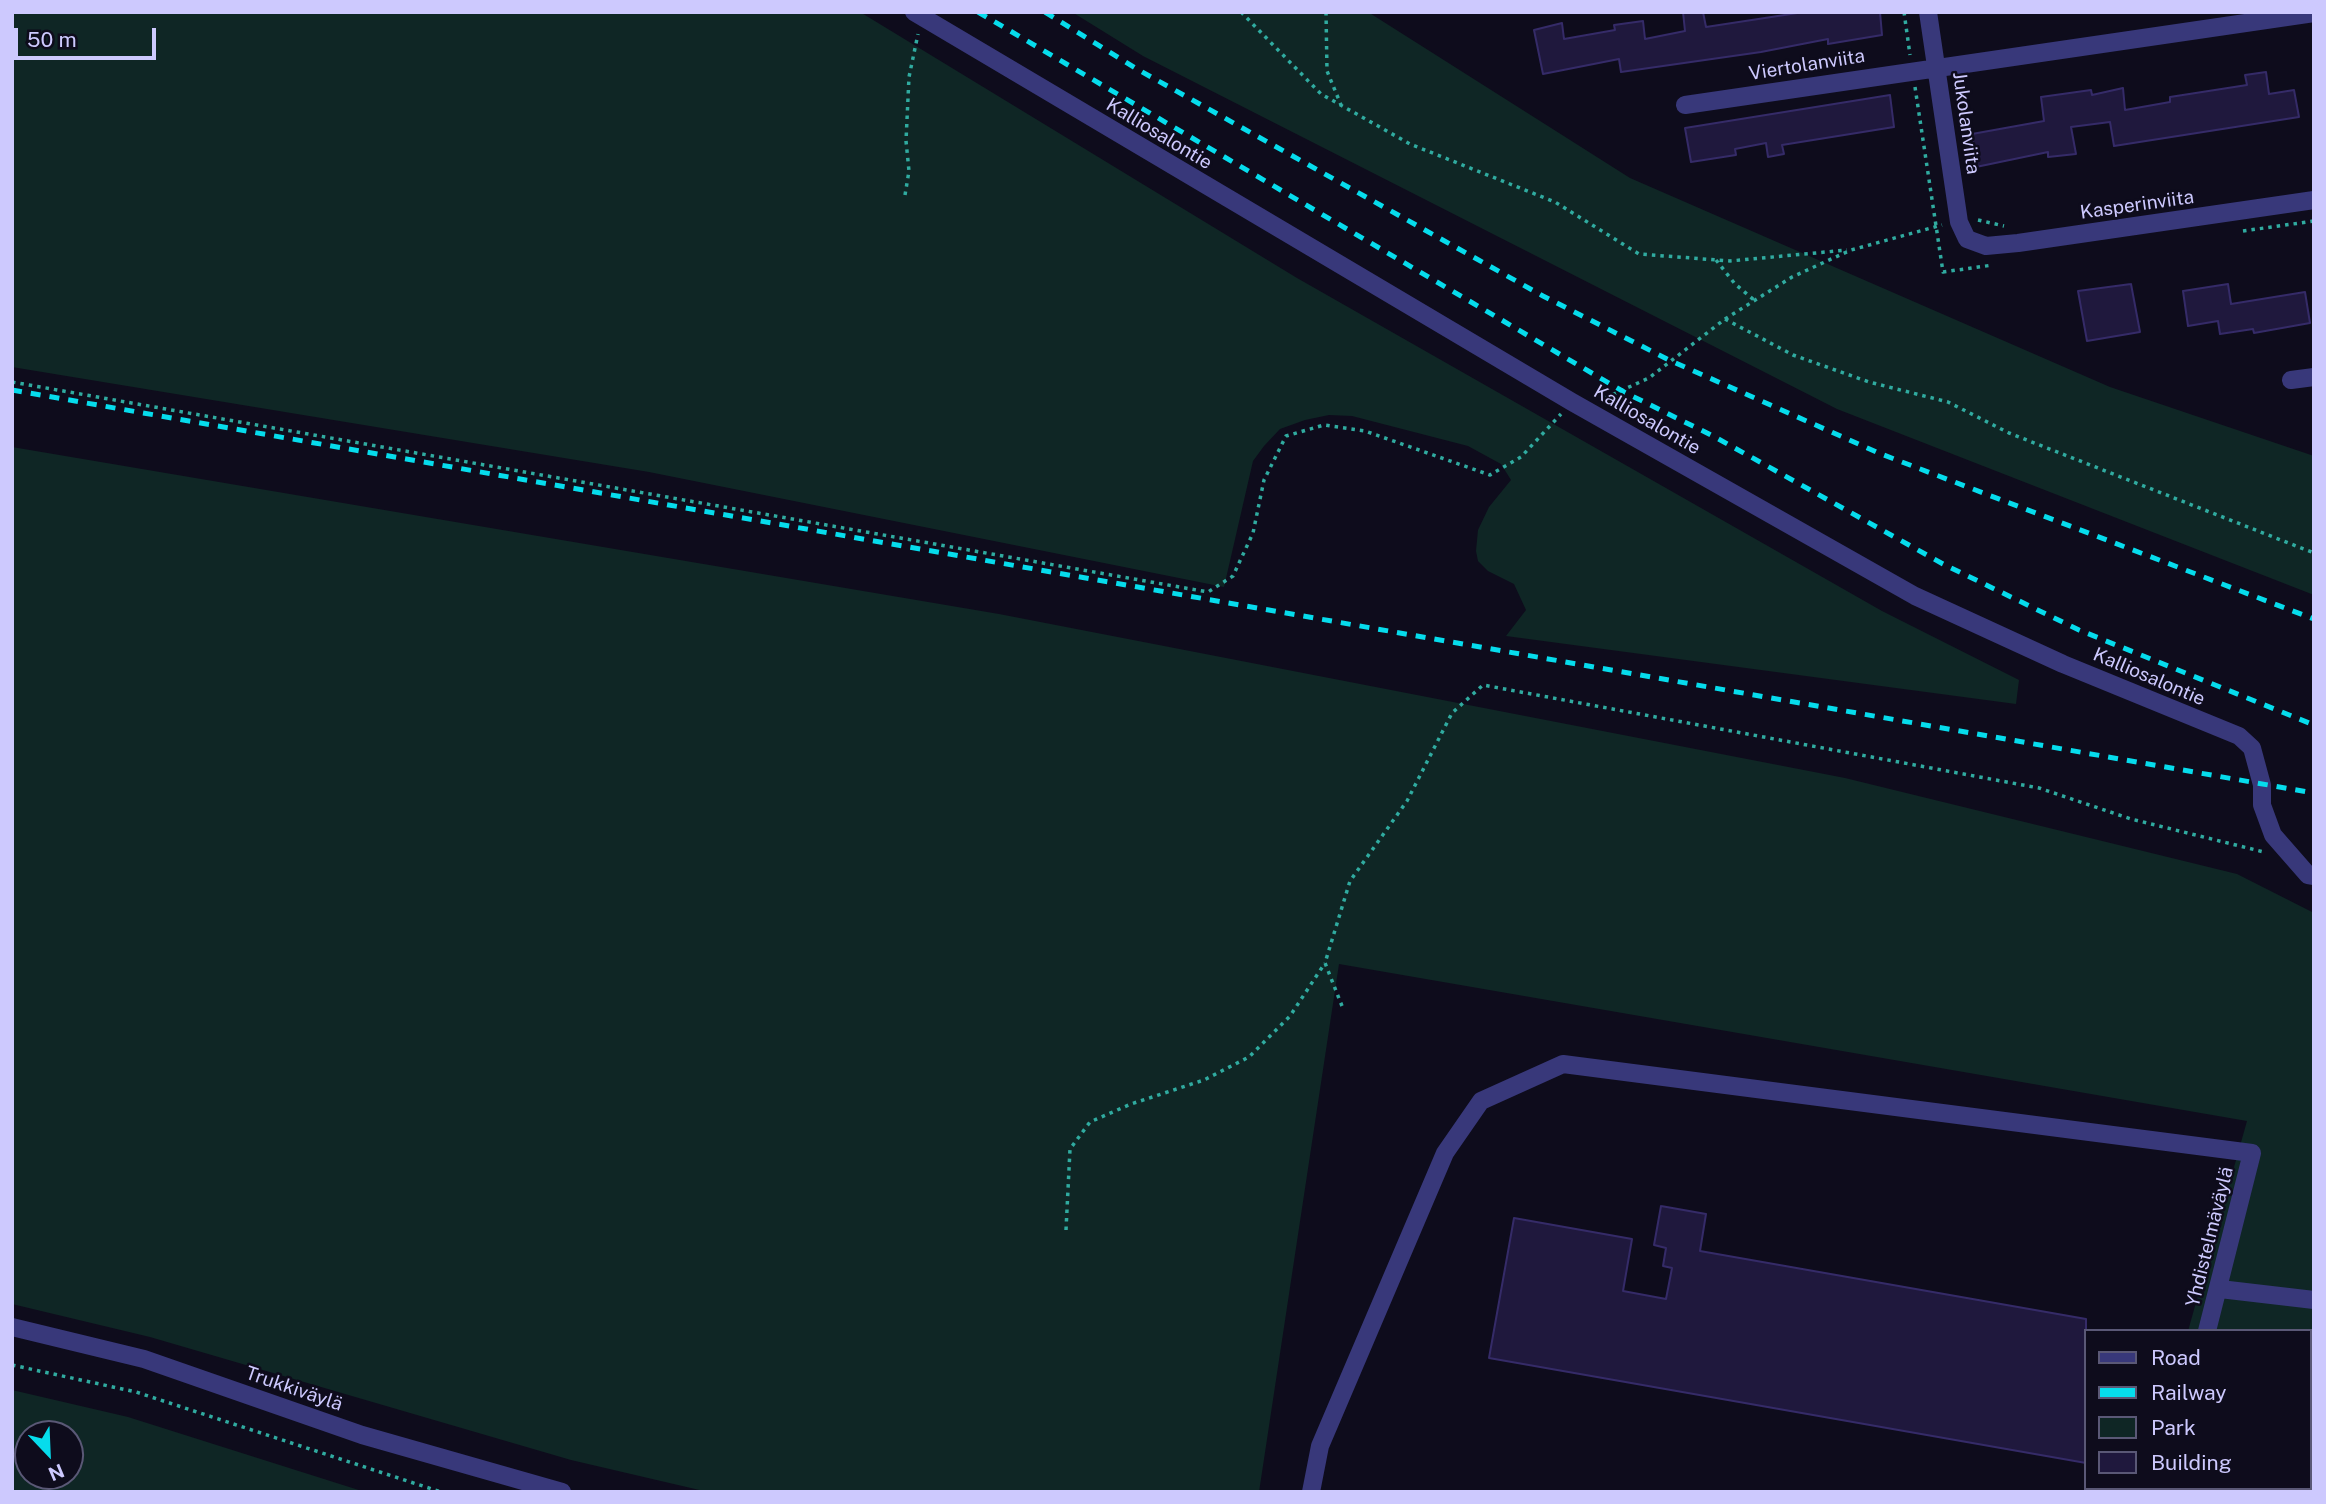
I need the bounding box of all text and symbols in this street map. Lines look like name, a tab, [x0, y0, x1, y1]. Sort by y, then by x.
scale bar	[18, 14, 159, 58]
text: 50 m	[27, 27, 77, 52]
street label: Viertolanviita	[1747, 45, 1867, 85]
street label: Jukolanviita	[1948, 70, 1984, 176]
street label: Kalliosalontie	[1102, 93, 1216, 175]
street label: Kasperinviita	[2079, 186, 2195, 224]
street label: Kalliosalontie	[1590, 380, 1704, 460]
street label: Kalliosalontie	[2090, 643, 2208, 711]
street label: Yhdistelmäväylä	[2182, 1164, 2238, 1310]
legend	[2084, 1329, 2312, 1490]
text: Road	[2151, 1345, 2201, 1370]
street label: Trukkiväylä	[242, 1362, 346, 1416]
text: Railway	[2151, 1380, 2227, 1405]
text: Park	[2151, 1415, 2196, 1440]
north arrow	[14, 1420, 84, 1490]
text: Building	[2151, 1450, 2232, 1475]
text: N	[45, 1459, 68, 1486]

